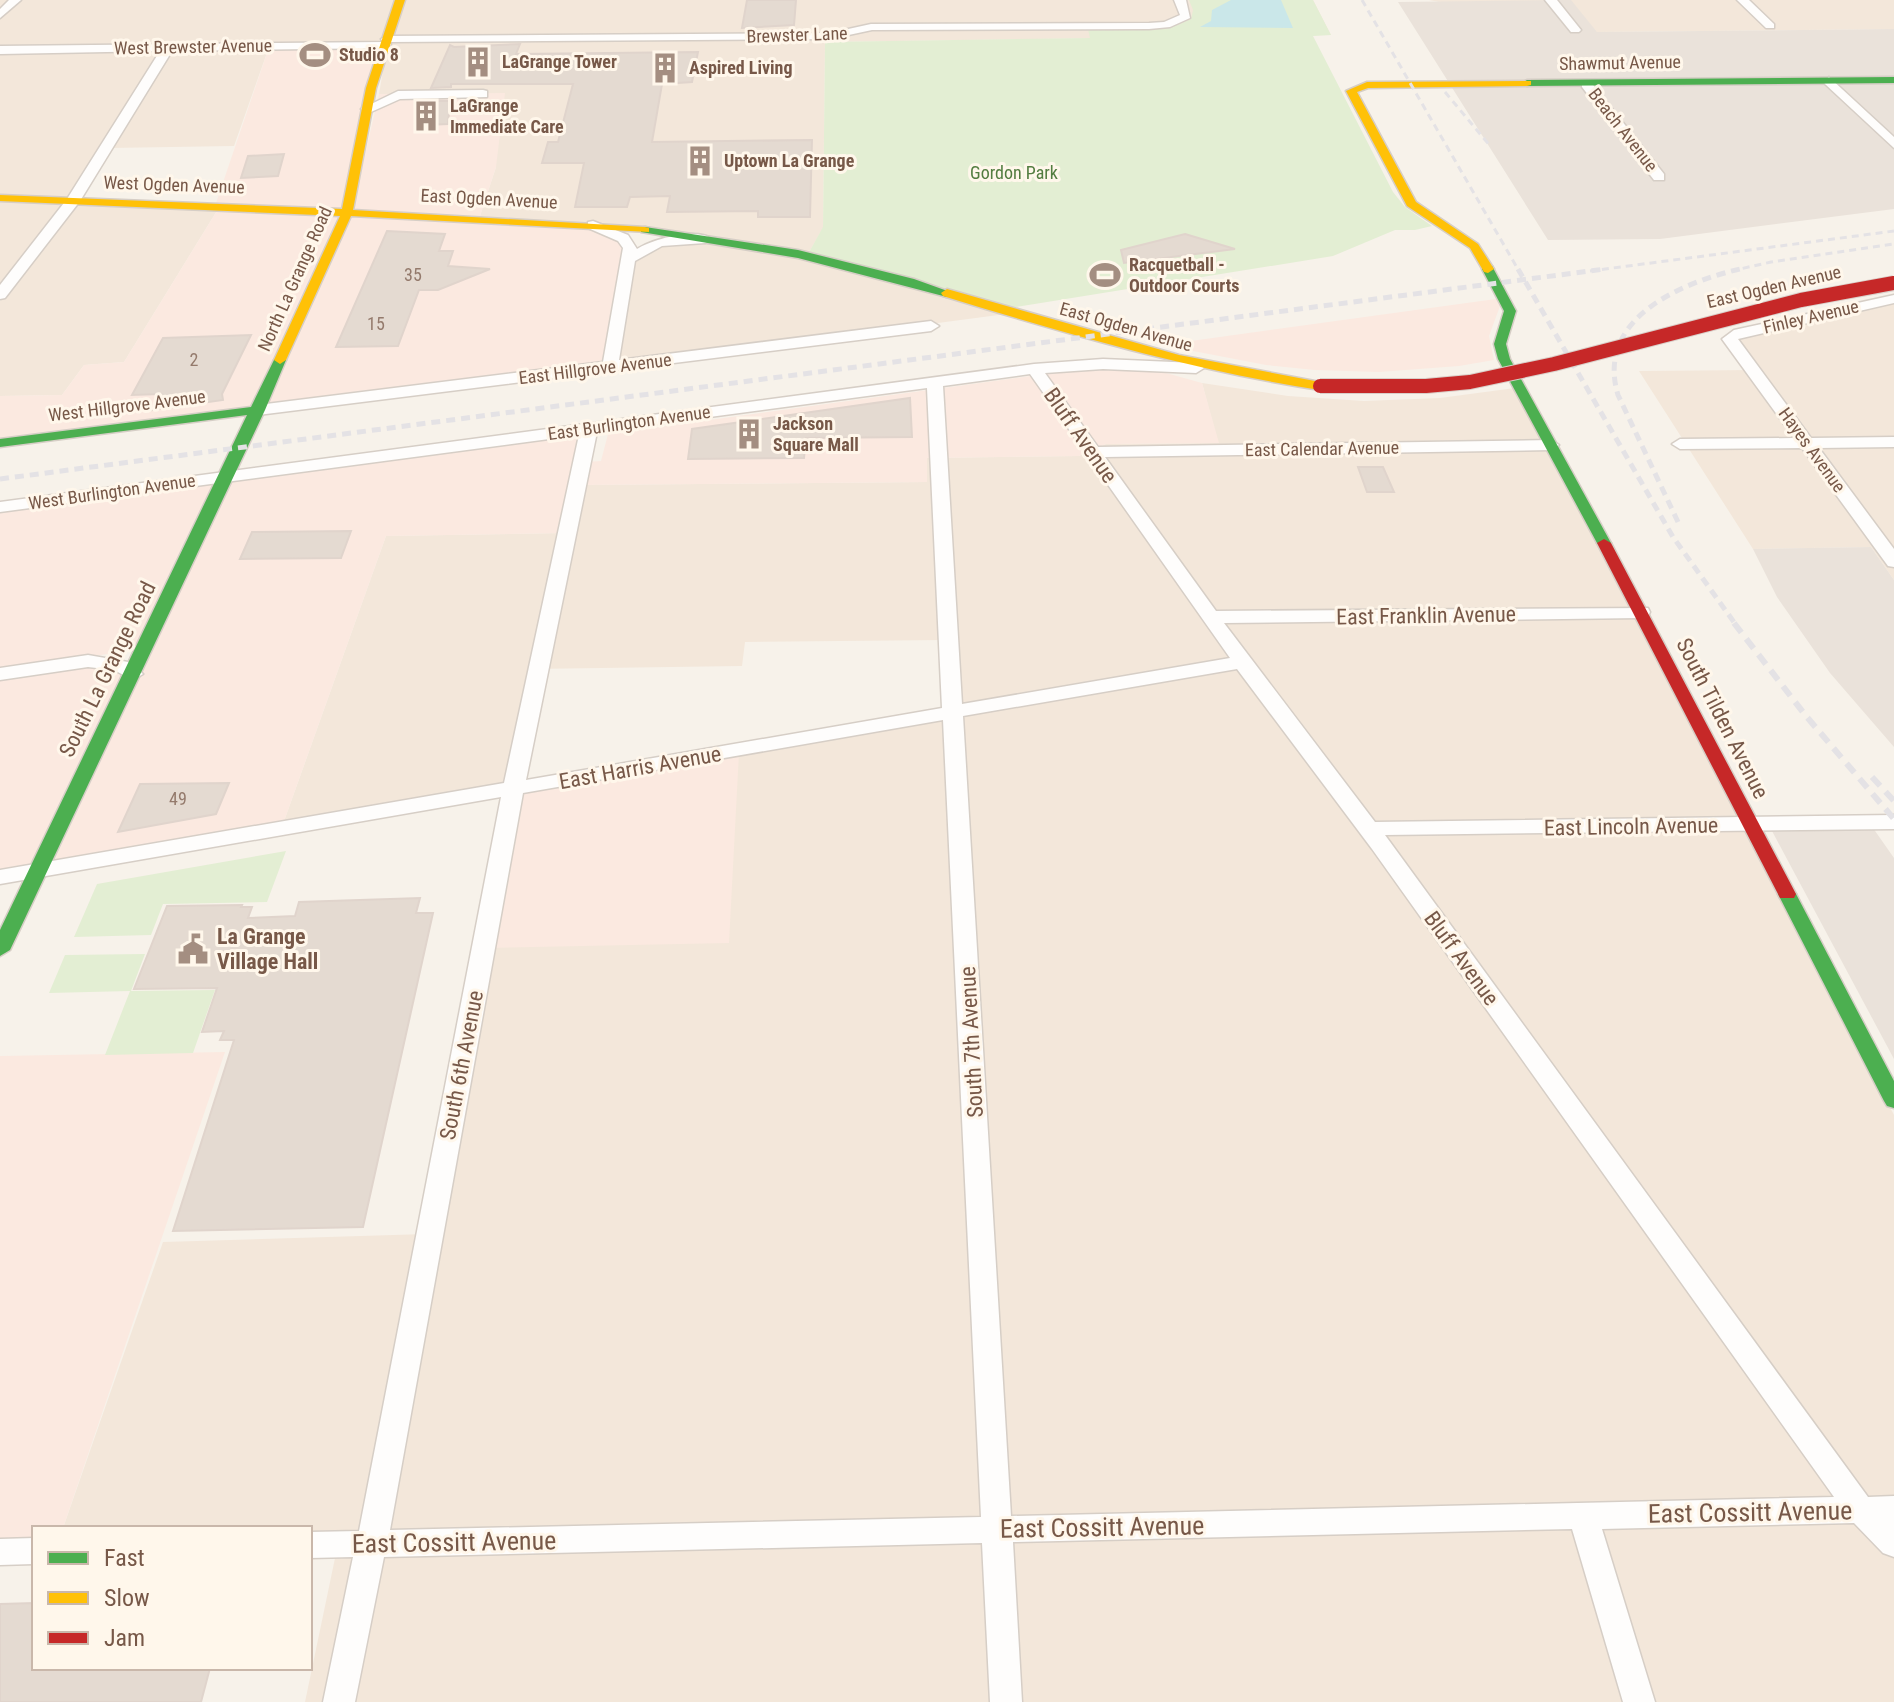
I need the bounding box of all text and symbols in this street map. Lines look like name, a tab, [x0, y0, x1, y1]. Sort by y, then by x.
street label: Brewster Lane	[746, 22, 848, 47]
street label: West Brewster Avenue	[114, 35, 272, 58]
sports icon: Studio 8	[298, 38, 332, 72]
place label: Studio 8	[339, 44, 399, 65]
building icon: LaGrange Tower	[461, 45, 495, 79]
place label: LaGrange Tower	[502, 51, 617, 72]
building icon: Aspired Living	[648, 51, 682, 85]
street label: Shawmut Avenue	[1559, 51, 1681, 74]
place label: Aspired Living	[689, 57, 793, 78]
street label: Beach Avenue	[1584, 84, 1662, 175]
place label: LaGrange Immediate Care	[450, 95, 564, 137]
building icon: LaGrange Immediate Care	[409, 99, 443, 133]
building icon: Uptown La Grange	[683, 144, 717, 178]
place label: Uptown La Grange	[724, 150, 855, 171]
park label: Gordon Park	[970, 162, 1058, 183]
street label: West Ogden Avenue	[103, 172, 245, 197]
street label: East Ogden Avenue	[420, 184, 558, 213]
street label: North La Grange Road	[253, 203, 336, 354]
place label: Racquetball - Outdoor Courts	[1129, 254, 1239, 296]
sports icon: Racquetball - Outdoor Courts	[1088, 258, 1122, 292]
street label: East Ogden Avenue	[1705, 261, 1843, 312]
house number: 35	[404, 264, 422, 285]
street label: Finley Avenue	[1761, 295, 1861, 338]
street label: East Ogden Avenue	[1057, 298, 1195, 355]
house number: 15	[367, 313, 385, 334]
house number: 2	[190, 349, 199, 370]
street label: East Hillgrove Avenue	[517, 349, 673, 388]
street label: Bluff Avenue	[1039, 383, 1122, 488]
street label: West Hillgrove Avenue	[47, 385, 207, 426]
street label: East Burlington Avenue	[546, 401, 712, 444]
street label: Hayes Avenue	[1775, 403, 1850, 496]
place label: Jackson Square Mall	[773, 413, 859, 455]
building icon: Jackson Square Mall	[732, 417, 766, 451]
street label: East Calendar Avenue	[1245, 437, 1399, 460]
street label: West Burlington Avenue	[27, 469, 197, 514]
street label: South La Grange Road	[54, 577, 161, 761]
street label: East Franklin Avenue	[1336, 601, 1516, 630]
street label: South Tilden Avenue	[1671, 634, 1774, 803]
street label: East Harris Avenue	[557, 741, 723, 794]
house number: 49	[169, 788, 187, 809]
street label: East Lincoln Avenue	[1544, 812, 1718, 841]
street label: Bluff Avenue	[1419, 906, 1504, 1010]
place label: La Grange Village Hall	[217, 924, 318, 974]
public building icon: La Grange Village Hall	[176, 932, 210, 966]
street label: South 7th Avenue	[955, 966, 988, 1118]
street label: South 6th Avenue	[435, 988, 488, 1142]
street label: East Cossitt Avenue	[1647, 1495, 1853, 1529]
street label: East Cossitt Avenue	[999, 1510, 1205, 1544]
street label: East Cossitt Avenue	[351, 1525, 557, 1559]
legend	[32, 1526, 312, 1670]
text: Fast	[104, 1544, 145, 1572]
text: Slow	[104, 1584, 150, 1612]
text: Jam	[104, 1624, 145, 1652]

